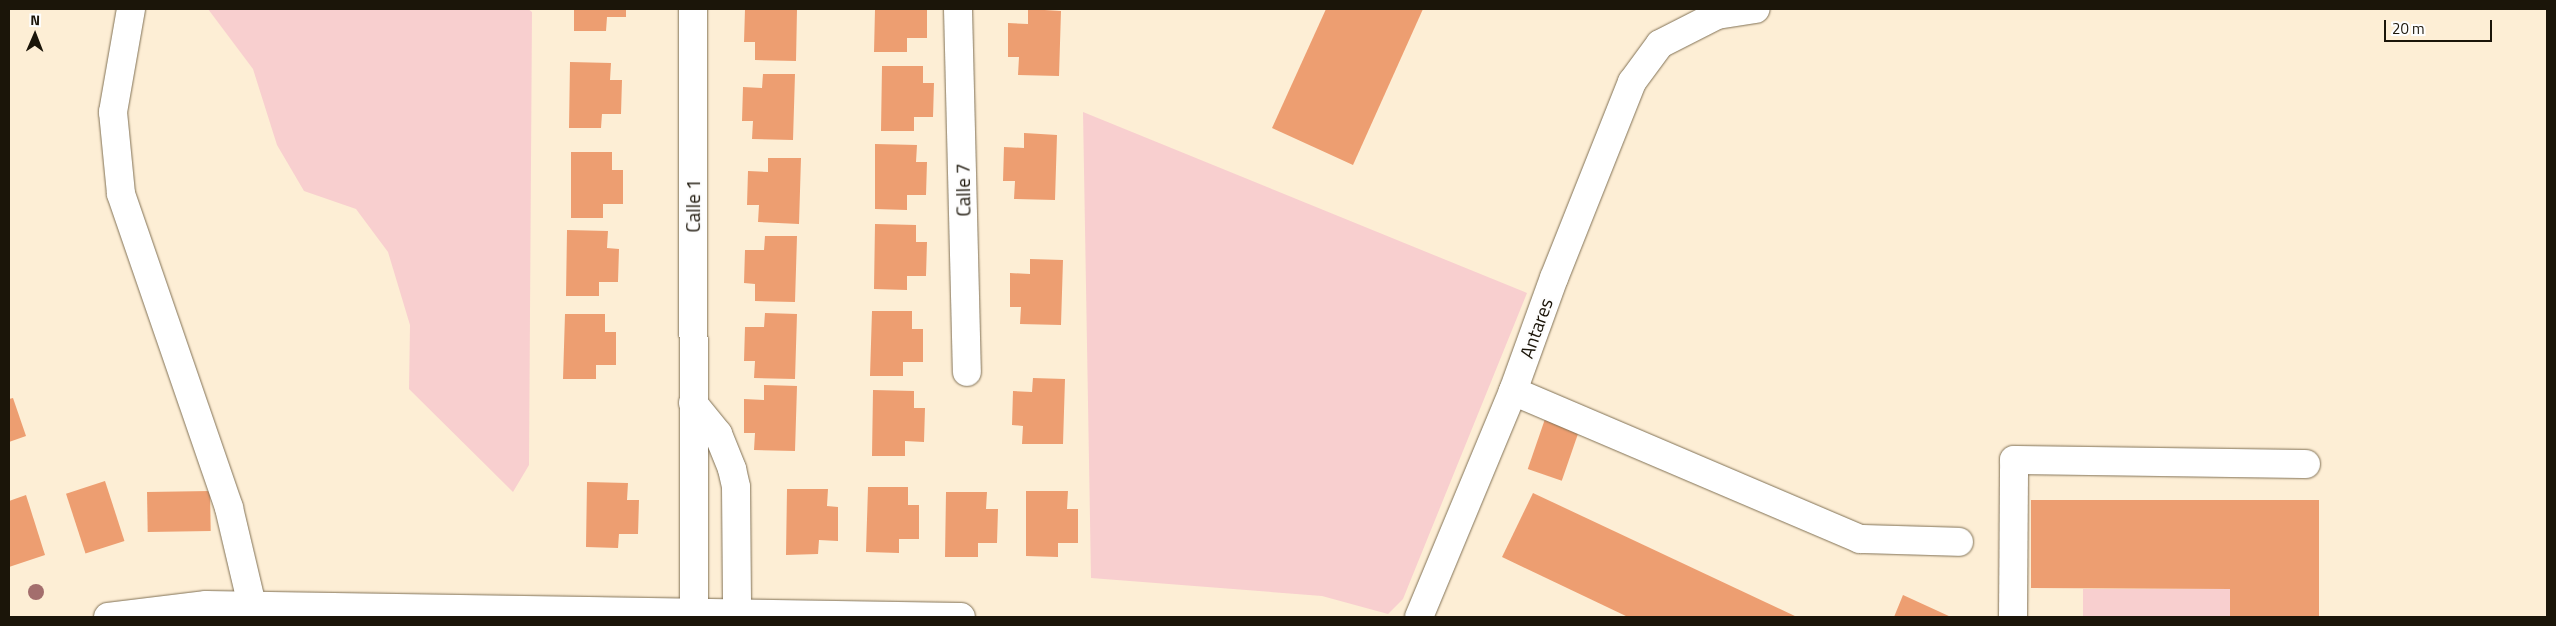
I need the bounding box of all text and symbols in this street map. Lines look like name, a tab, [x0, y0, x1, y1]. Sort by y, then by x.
text: N	[30, 9, 40, 30]
north arrow	[10, 10, 60, 60]
scale bar	[2386, 10, 2494, 42]
text: 20 m	[2392, 17, 2425, 40]
street label: Calle 7	[951, 163, 975, 217]
street label: Calle 1	[682, 179, 704, 233]
street label: Antares	[1515, 295, 1557, 361]

